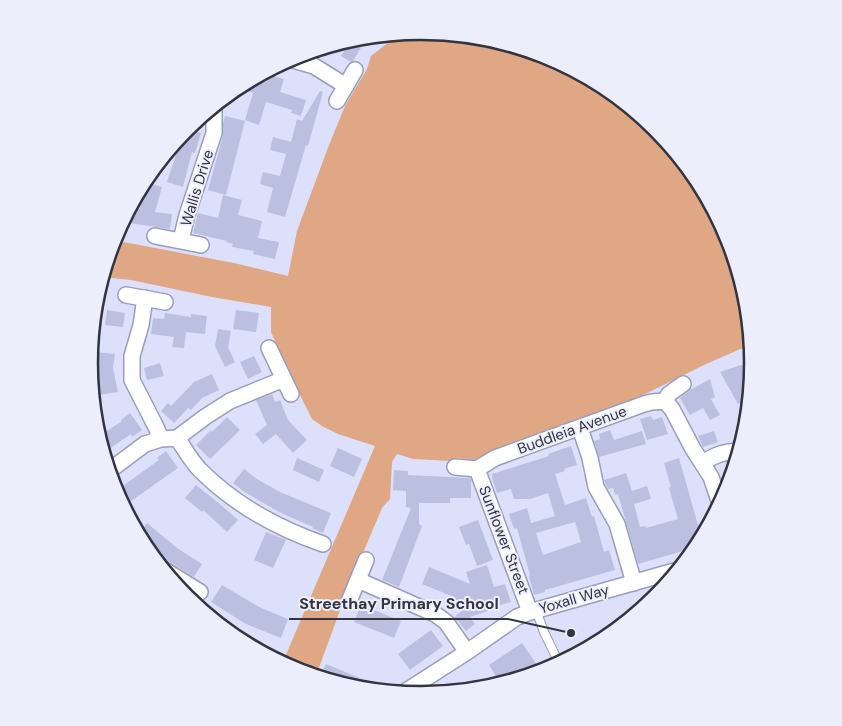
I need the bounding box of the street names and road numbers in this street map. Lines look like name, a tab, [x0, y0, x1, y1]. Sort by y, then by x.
street label: Wallis Drive	[176, 147, 218, 229]
street label: Buddleia Avenue	[515, 401, 629, 459]
street label: Sunflower Street	[474, 483, 534, 597]
street label: Yoxall Way	[537, 579, 612, 619]

